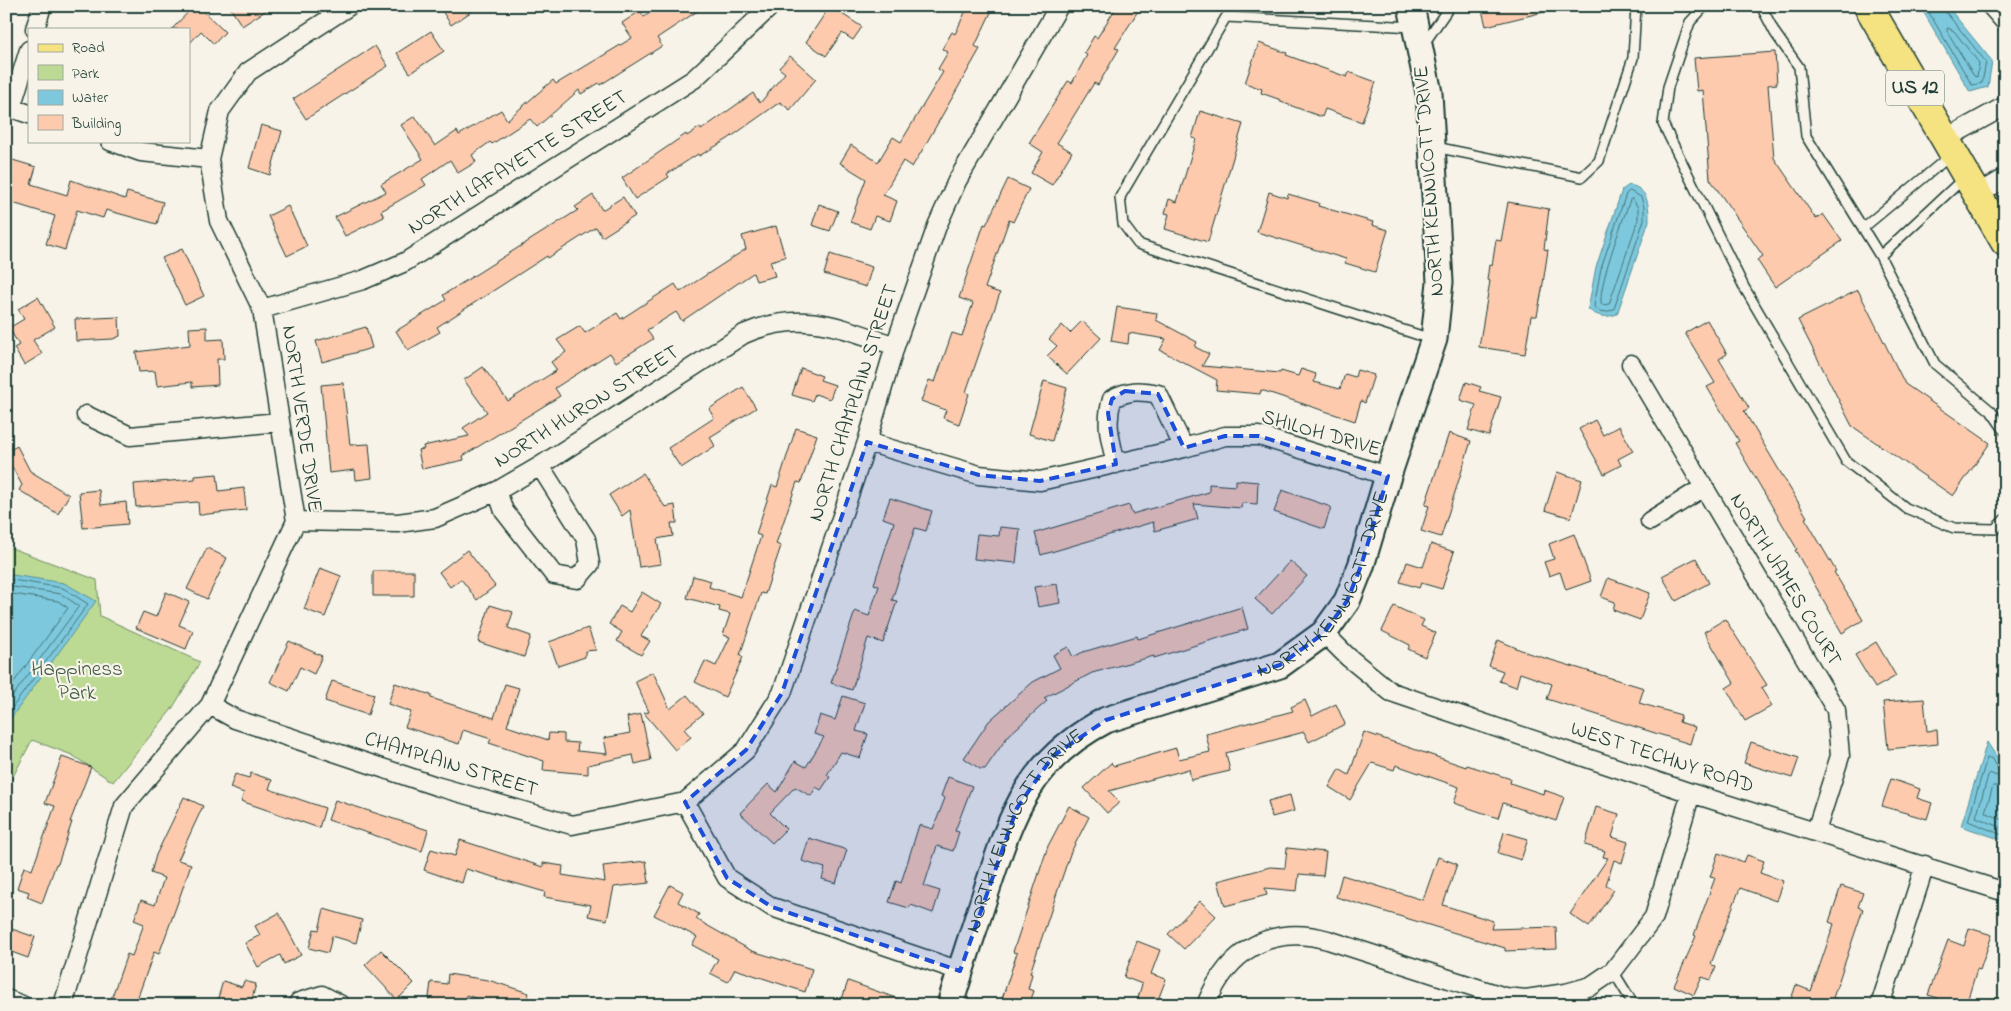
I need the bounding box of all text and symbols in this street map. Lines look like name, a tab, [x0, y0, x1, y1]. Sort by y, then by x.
legend	[28, 28, 190, 142]
text: Road	[72, 37, 105, 59]
text: Park	[72, 63, 100, 85]
street label: NORTH KENNICOTT DRIVE	[1407, 65, 1453, 297]
road number: US 12	[1886, 70, 1944, 106]
street label: NORTH LAFAYETTE STREET	[402, 83, 634, 243]
text: Water	[72, 87, 108, 109]
text: Building	[71, 113, 121, 136]
street label: NORTH CHAMPLAIN STREET	[801, 281, 907, 525]
street label: NORTH VERDE DRIVE	[273, 323, 329, 515]
street label: NORTH HURON STREET	[489, 338, 685, 476]
street label: SHILOH DRIVE	[1258, 403, 1384, 465]
street label: NORTH KENNICOTT DRIVE	[1254, 488, 1398, 686]
street label: NORTH JAMES COURT	[1721, 488, 1849, 672]
park label: Happiness Park	[31, 655, 123, 709]
street label: WEST TECHNY ROAD	[1566, 714, 1758, 802]
street label: NORTH KENNICOTT DRIVE	[959, 722, 1091, 937]
street label: CHAMPLAIN STREET	[361, 724, 541, 806]

